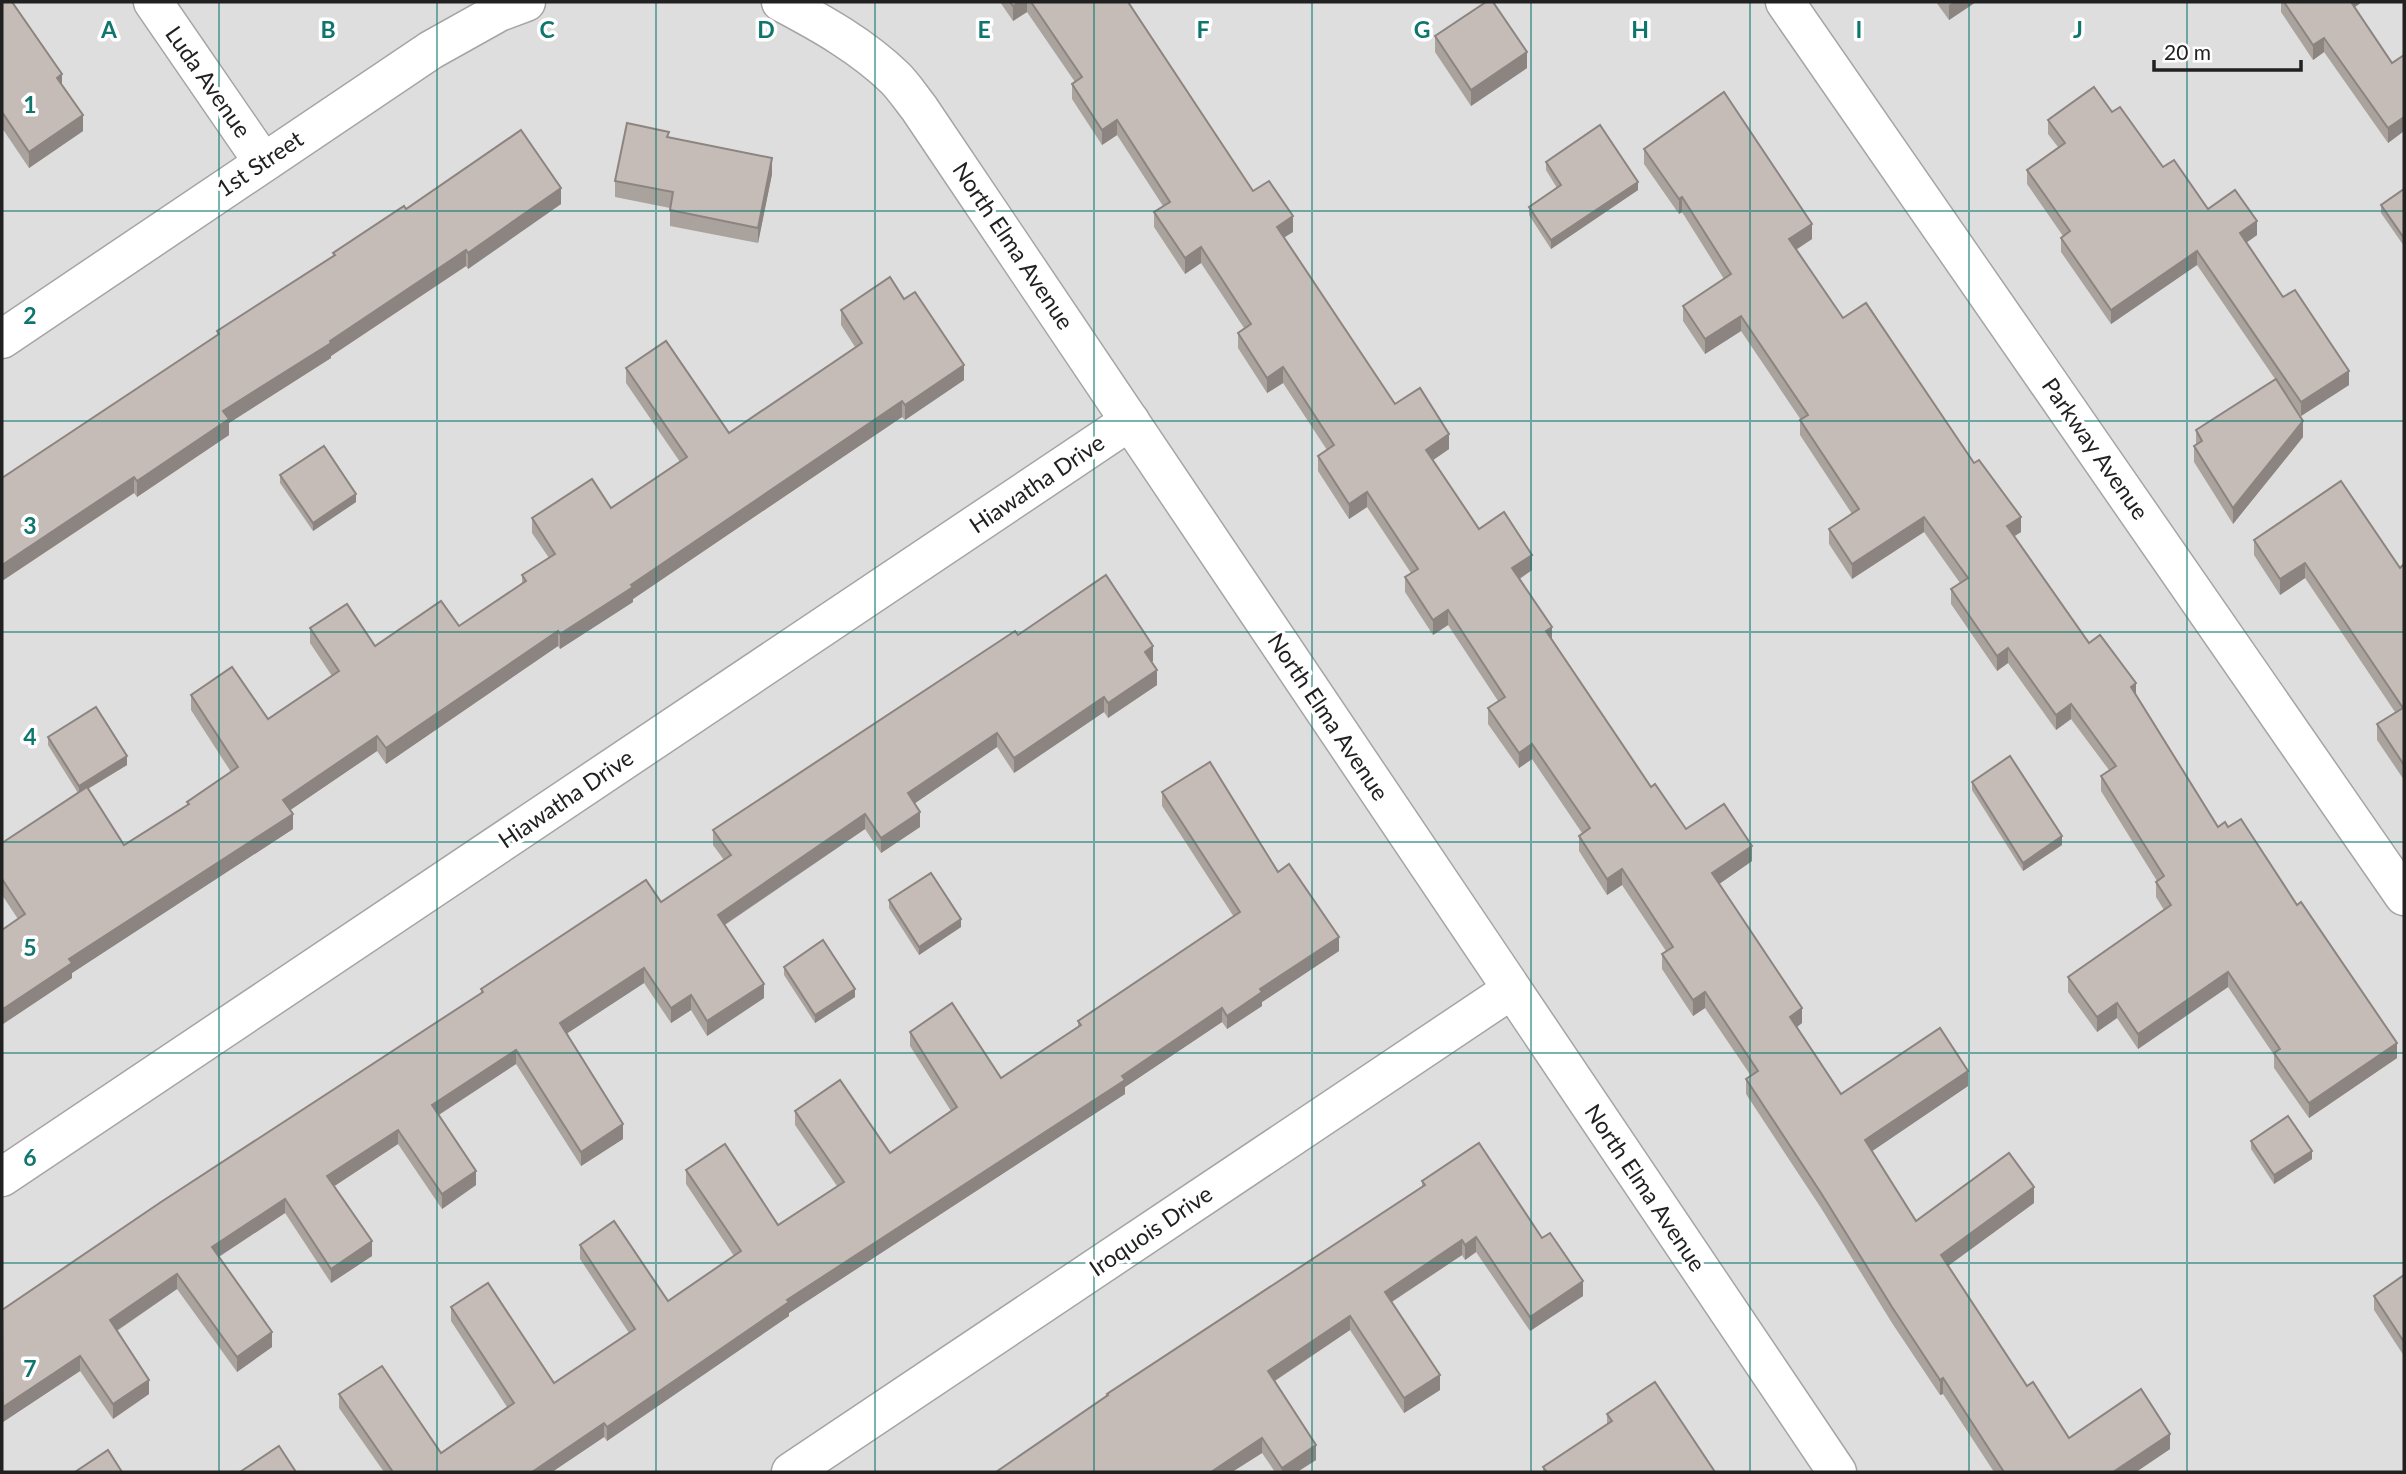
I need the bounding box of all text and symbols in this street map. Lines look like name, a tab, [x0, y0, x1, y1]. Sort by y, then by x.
text: A	[100, 15, 118, 43]
text: B	[320, 15, 336, 43]
text: C	[539, 15, 555, 43]
text: D	[757, 15, 775, 43]
text: E	[977, 15, 991, 43]
text: F	[1196, 15, 1210, 43]
text: G	[1414, 15, 1430, 43]
text: H	[1631, 15, 1649, 43]
text: I	[1856, 15, 1862, 43]
text: J	[2073, 15, 2083, 43]
street label: Luda Avenue	[160, 20, 257, 143]
scale bar	[2154, 28, 2301, 72]
text: 20 m	[2164, 39, 2211, 64]
text: 1	[23, 90, 37, 118]
street label: 1st Street	[211, 124, 309, 202]
street label: North Elma Avenue	[947, 156, 1080, 334]
text: 2	[23, 301, 37, 329]
street label: Parkway Avenue	[2037, 372, 2155, 525]
street label: Hiawatha Drive	[964, 428, 1109, 539]
text: 3	[23, 511, 37, 539]
street label: North Elma Avenue	[1262, 627, 1395, 805]
text: 4	[23, 722, 37, 750]
street label: Hiawatha Drive	[493, 743, 638, 854]
text: 5	[23, 933, 37, 961]
street label: North Elma Avenue	[1579, 1098, 1712, 1276]
text: 6	[23, 1143, 37, 1171]
street label: Iroquois Drive	[1084, 1179, 1217, 1282]
text: 7	[23, 1354, 37, 1382]

